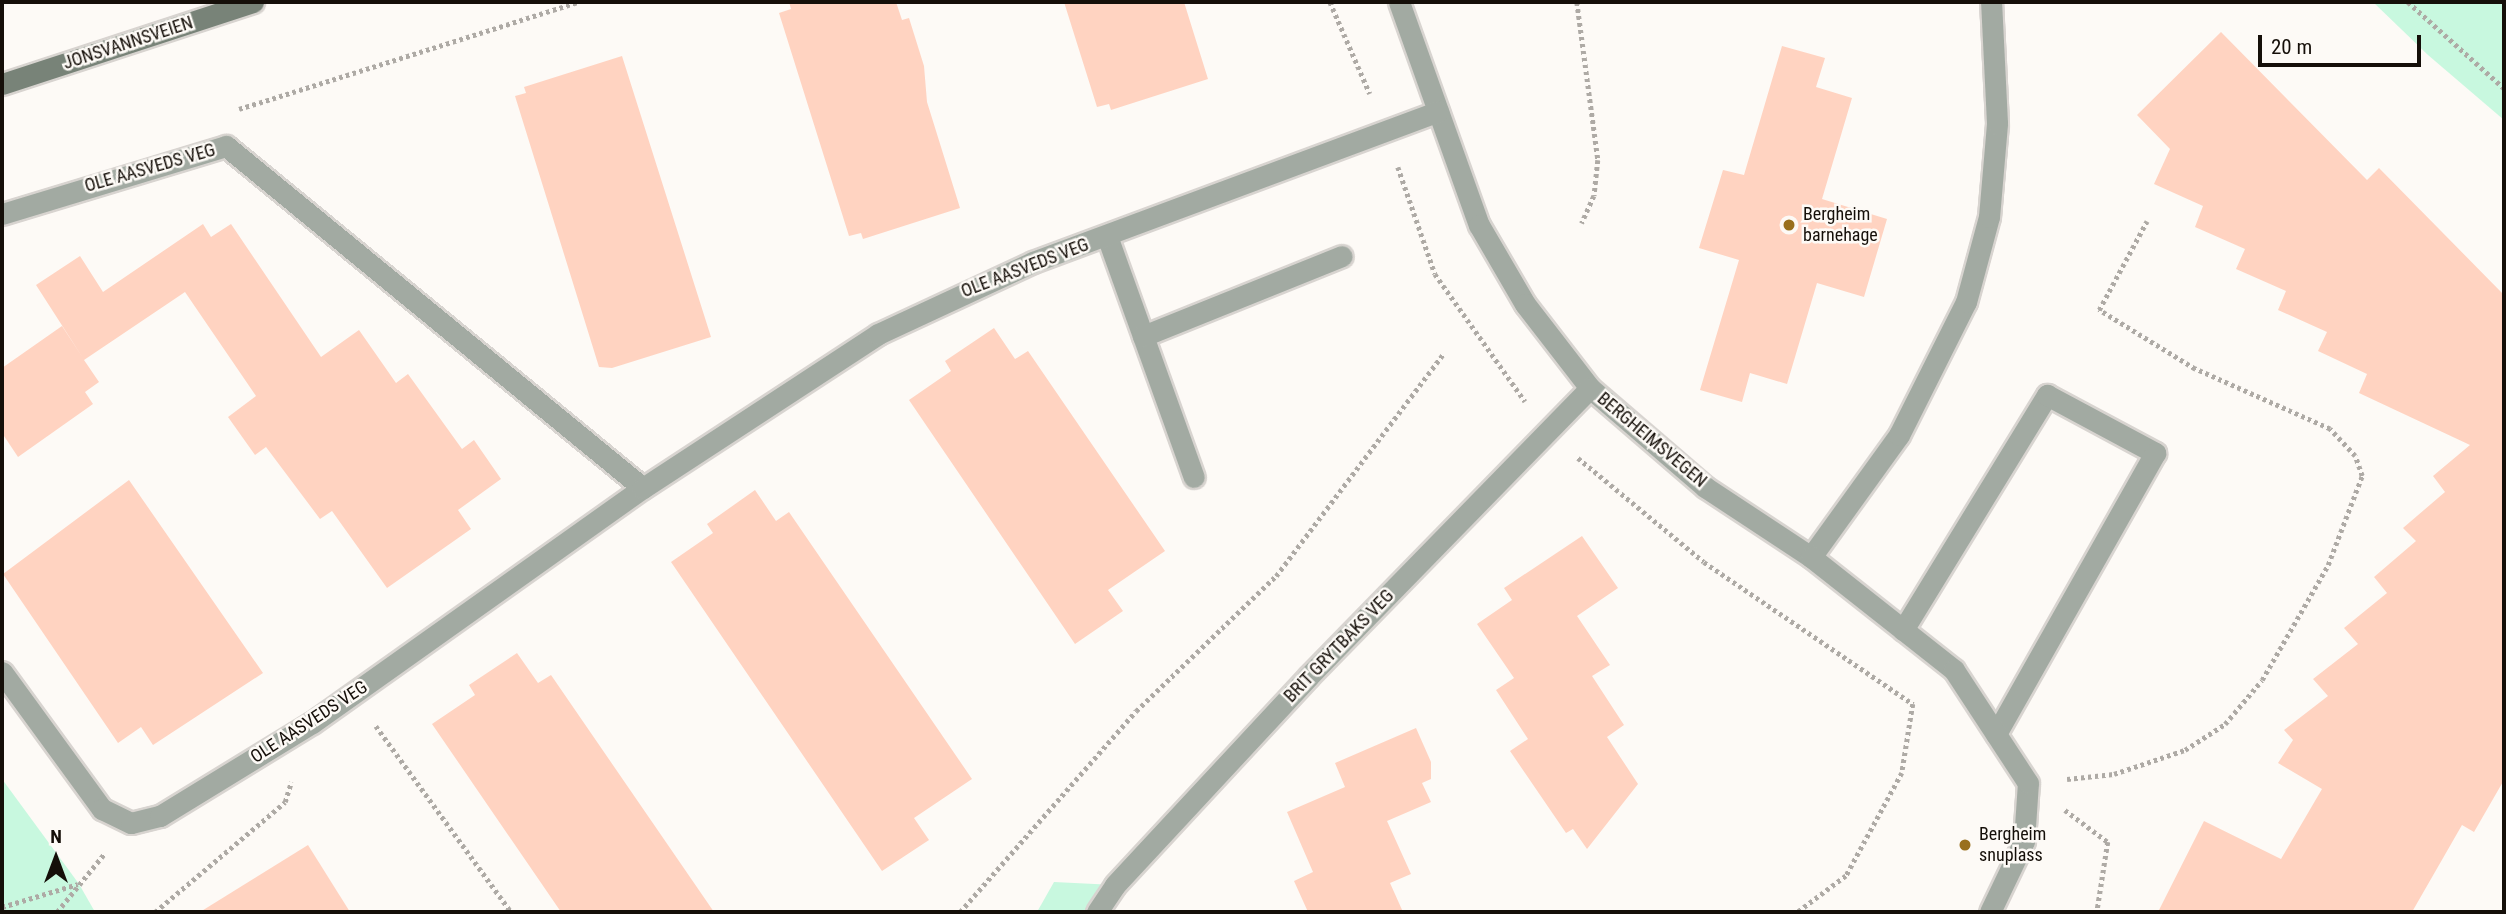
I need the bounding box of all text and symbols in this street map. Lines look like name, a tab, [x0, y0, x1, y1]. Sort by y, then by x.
street label: JONSVANNSVEIEN	[60, 12, 196, 74]
scale bar	[2261, 21, 2424, 65]
text: 20 m	[2271, 35, 2312, 59]
street label: OLE AASVEDS VEG	[82, 139, 218, 197]
place label: Bergheim barnehage	[1803, 204, 1878, 246]
marker: Bergheim barnehage	[1781, 217, 1797, 233]
street label: OLE AASVEDS VEG	[958, 234, 1092, 302]
street label: BERGHEIMSVEGEN	[1593, 388, 1711, 492]
street label: BRIT GRYTBAKS VEG	[1279, 585, 1399, 707]
street label: OLE AASVEDS VEG	[247, 676, 371, 768]
north arrow	[21, 823, 91, 893]
place label: Bergheim snuplass	[1979, 824, 2046, 866]
text: N	[50, 825, 62, 848]
marker: Bergheim snuplass	[1957, 837, 1973, 853]

